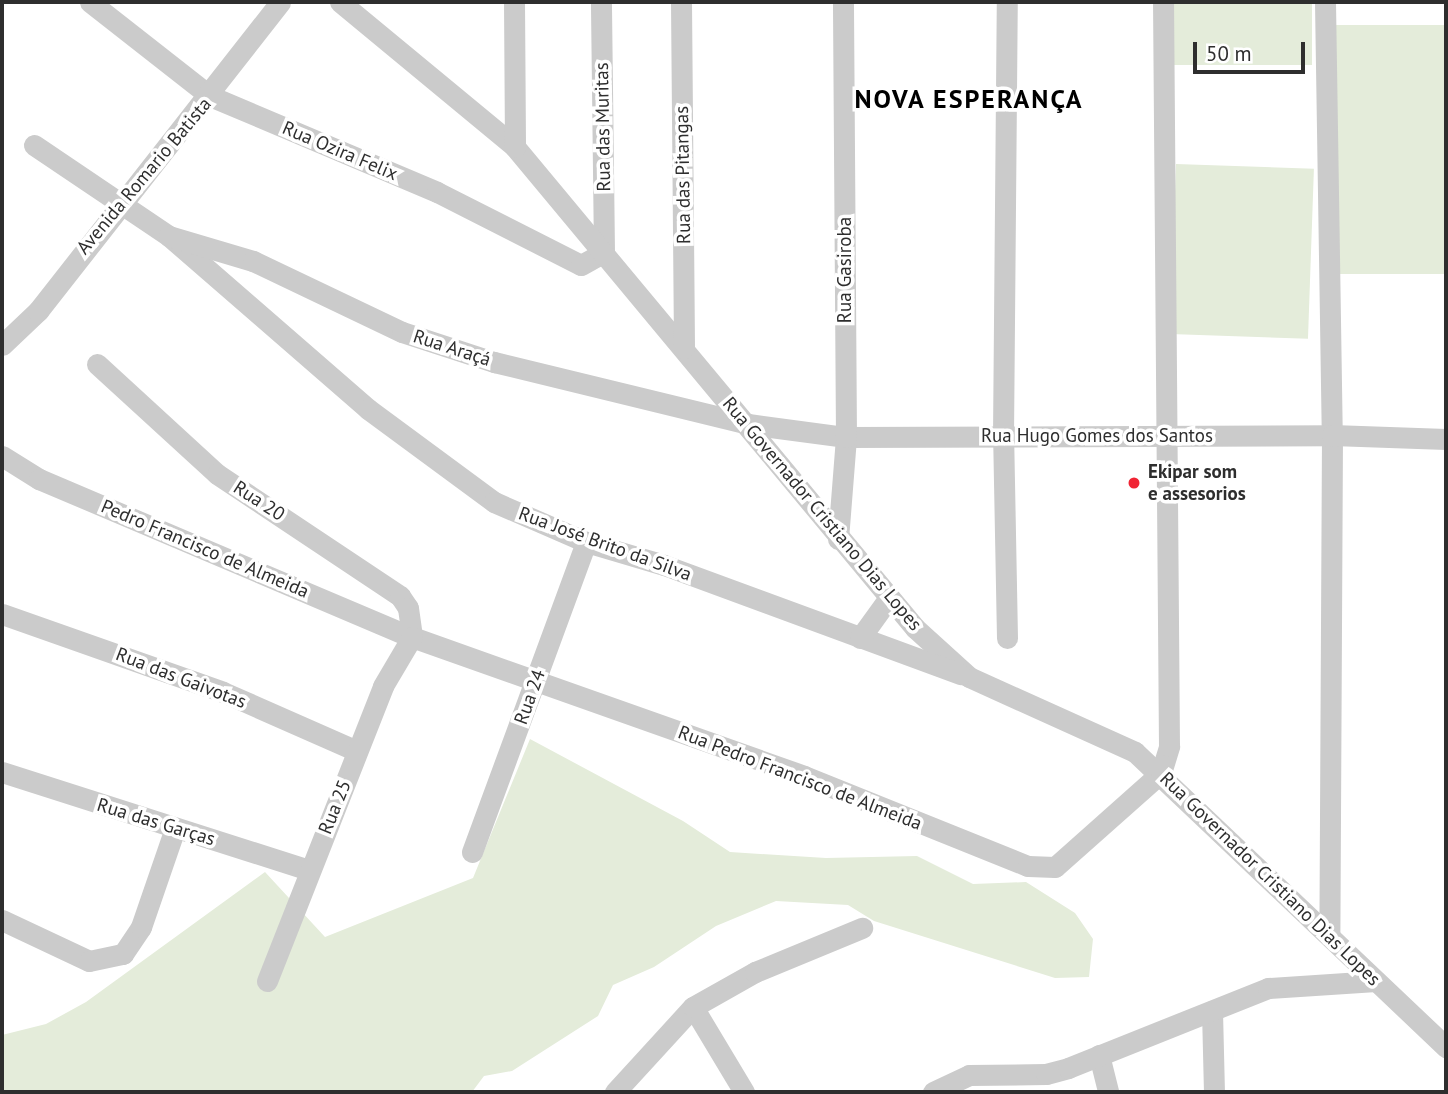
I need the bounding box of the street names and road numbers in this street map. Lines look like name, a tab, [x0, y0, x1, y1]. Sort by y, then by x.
street label: Rua das Muritas	[590, 62, 616, 192]
street label: Avenida Romario Batista	[72, 93, 216, 259]
street label: Rua das Pitangas	[670, 106, 696, 244]
street label: Rua Ozira Felix	[279, 117, 401, 185]
street label: Rua Gasiroba	[834, 217, 856, 323]
street label: Rua Araçá	[410, 325, 494, 371]
street label: Rua Governador Cristiano Dias Lopes	[718, 393, 926, 635]
street label: Rua Hugo Gomes dos Santos	[981, 425, 1213, 447]
street label: Rua 20	[229, 476, 289, 526]
street label: Pedro Francisco de Almeida	[97, 495, 313, 603]
street label: Rua José Brito da Silva	[515, 502, 695, 586]
street label: Rua das Gaivotas	[113, 643, 249, 713]
street label: Rua 24	[510, 667, 550, 727]
street label: Rua Pedro Francisco de Almeida	[675, 721, 925, 835]
street label: Rua Governador Cristiano Dias Lopes	[1155, 767, 1385, 991]
street label: Rua 25	[314, 777, 356, 837]
street label: Rua das Garças	[94, 793, 218, 851]

